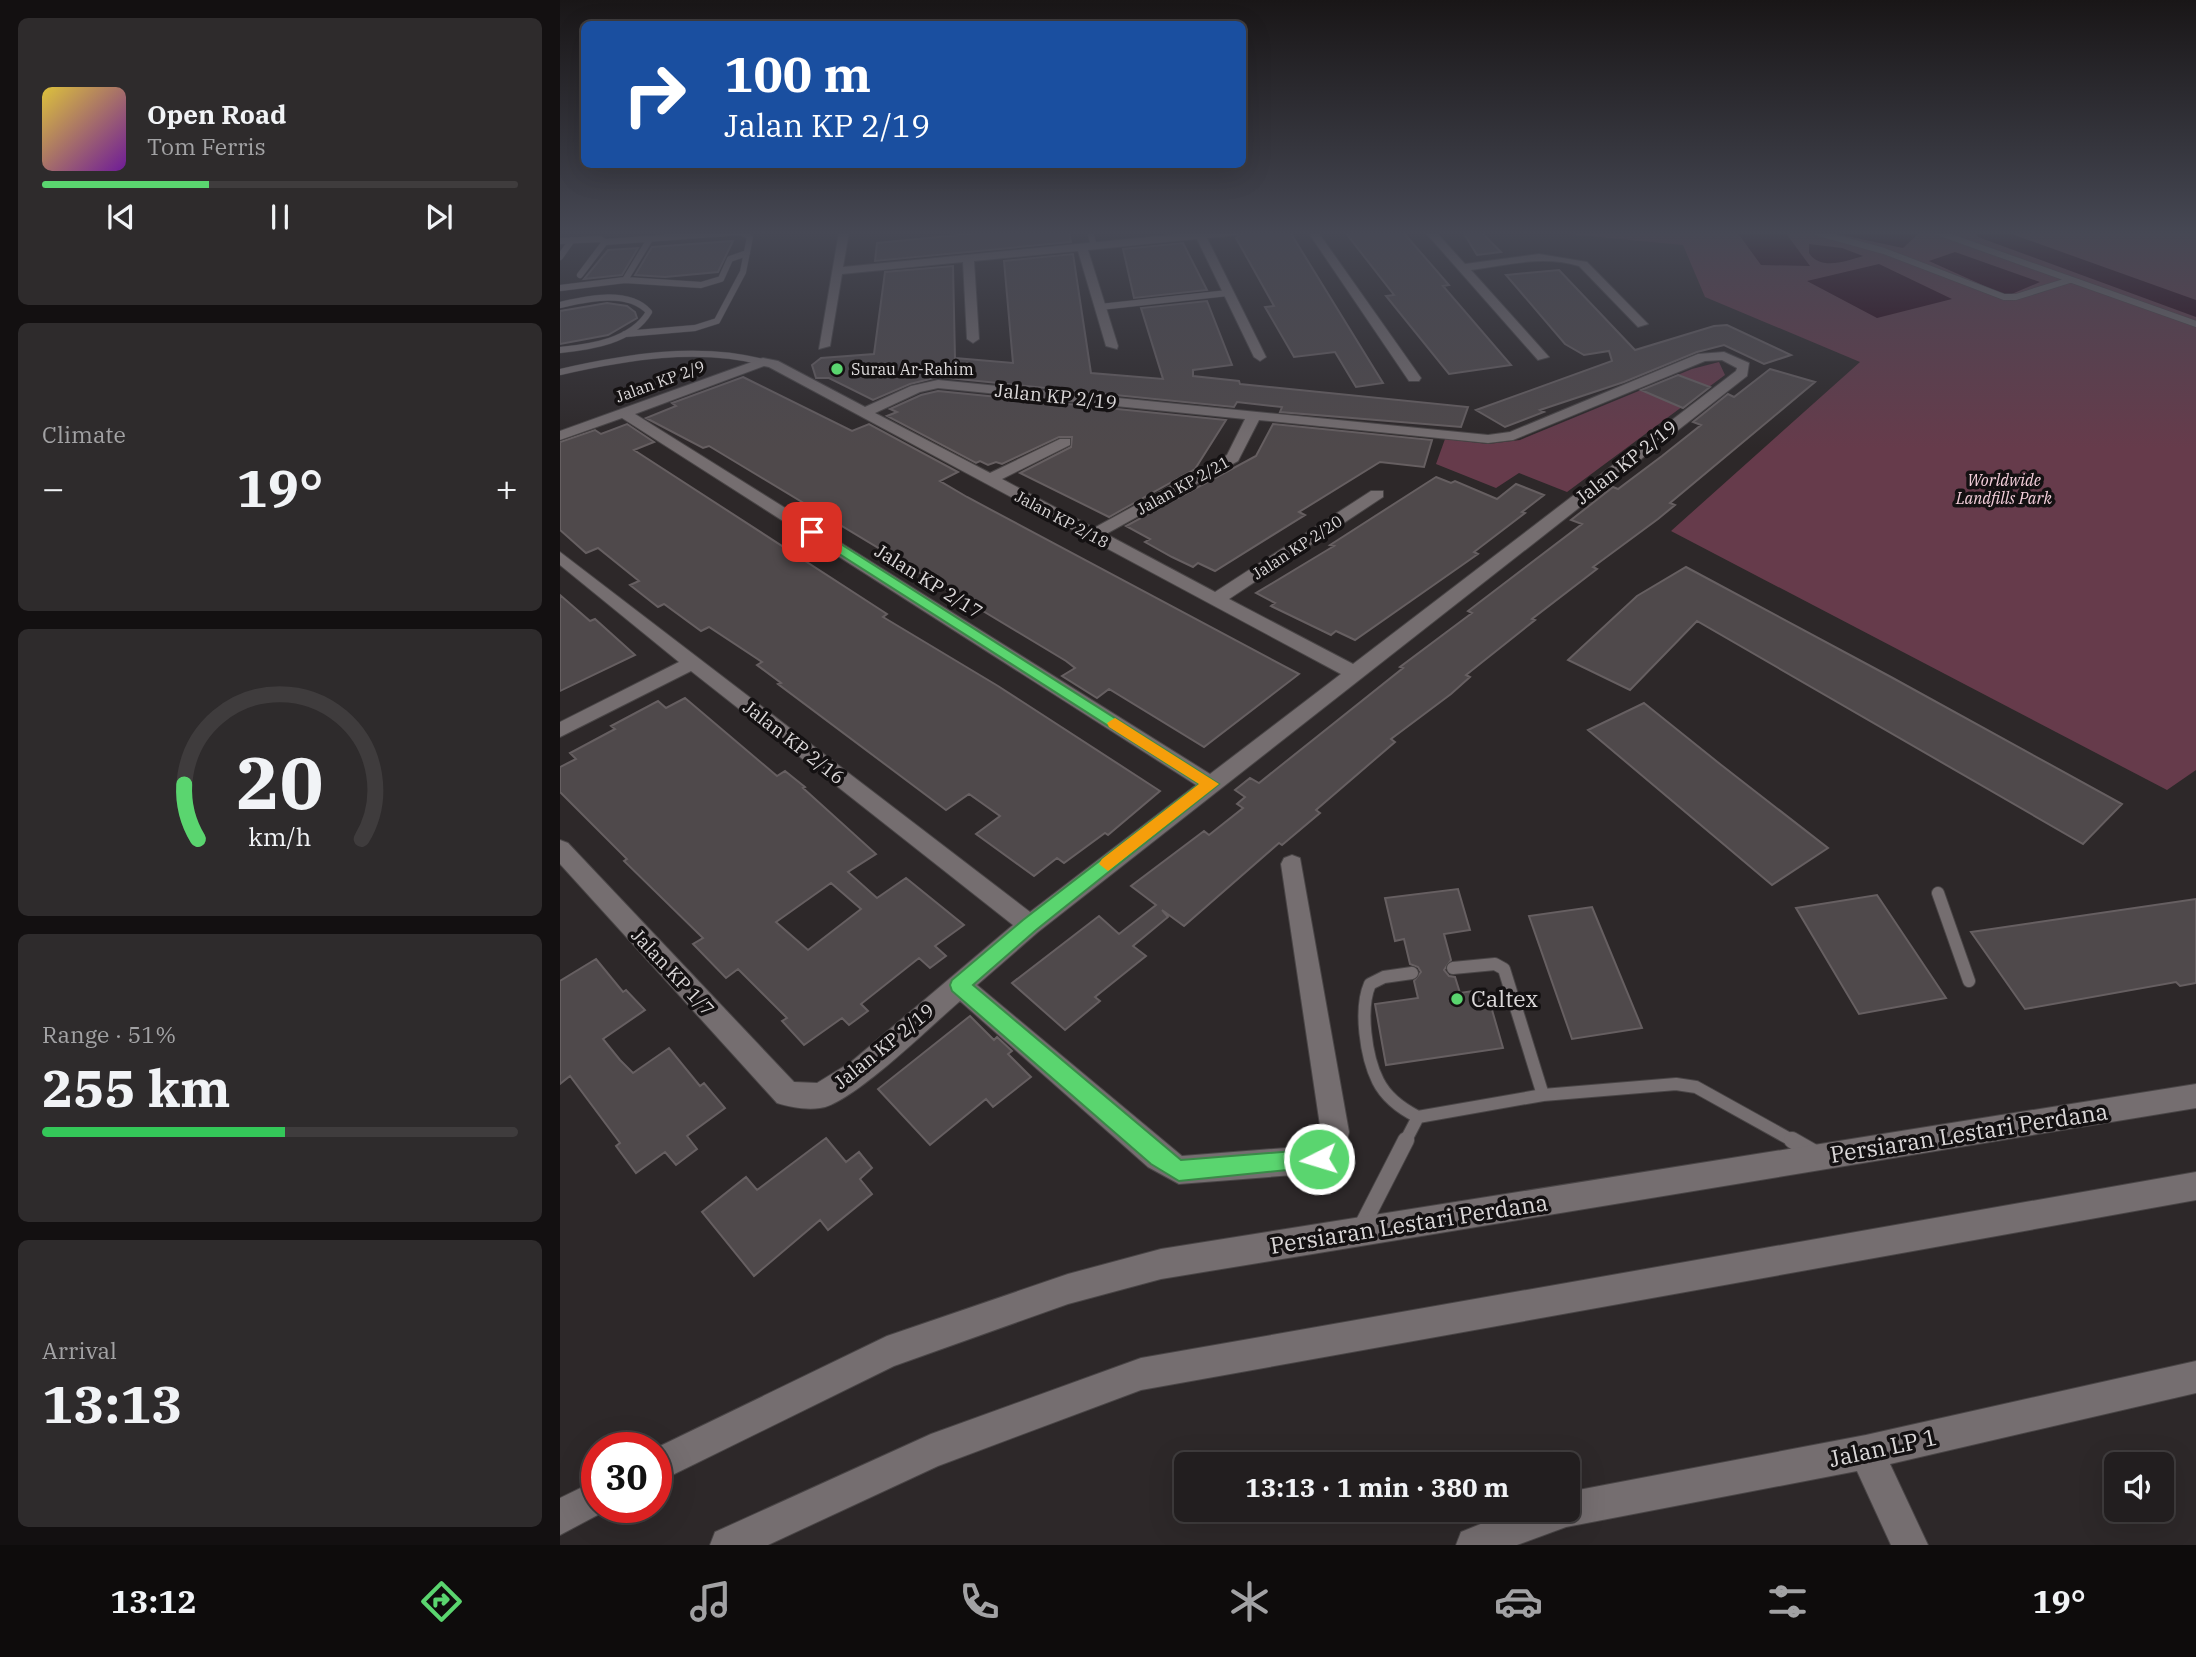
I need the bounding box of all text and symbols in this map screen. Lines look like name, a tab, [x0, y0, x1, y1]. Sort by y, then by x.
text: 100 m	[724, 42, 871, 105]
icon: right	[609, 49, 700, 140]
text: Open Road	[147, 97, 286, 131]
text: Jalan KP 2/19	[724, 104, 930, 146]
text: Tom Ferris	[147, 131, 266, 161]
icon: previous	[102, 198, 140, 236]
icon: pause	[261, 198, 299, 236]
icon: next	[420, 198, 458, 236]
street label: Jalan KP 2/9	[613, 356, 707, 406]
place label: Surau Ar-Rahim	[851, 359, 974, 379]
marker: Surau Ar-Rahim	[829, 361, 845, 377]
street label: Jalan KP 2/19	[994, 378, 1118, 414]
street label: Jalan KP 2/19	[1570, 415, 1682, 509]
text: Climate	[42, 419, 126, 449]
street label: Jalan KP 2/21	[1133, 451, 1233, 519]
text: 19°	[237, 454, 323, 521]
text: −	[42, 463, 65, 512]
text: +	[495, 463, 518, 512]
park label: Worldwide Landfills Park	[1955, 470, 2053, 508]
street label: Jalan KP 2/18	[1012, 486, 1112, 552]
pin	[782, 502, 842, 562]
street label: Jalan KP 2/20	[1248, 511, 1346, 583]
icon: arrive	[793, 513, 831, 551]
street label: Jalan KP 2/17	[871, 538, 987, 624]
street label: Jalan KP 2/16	[738, 695, 850, 789]
text: 20	[236, 734, 324, 829]
text: km/h	[248, 819, 312, 852]
street label: Jalan KP 1/7	[626, 923, 720, 1021]
place label: Caltex	[1471, 983, 1538, 1013]
marker: Caltex	[1449, 991, 1465, 1007]
street label: Jalan KP 2/19	[829, 998, 939, 1094]
text: Range · 51%	[42, 1019, 176, 1049]
text: 255 km	[42, 1054, 231, 1121]
street label: Persiaran Lestari Perdana	[1828, 1095, 2110, 1169]
position arrow	[1282, 1122, 1356, 1196]
street label: Persiaran Lestari Perdana	[1268, 1186, 1550, 1260]
text: Arrival	[42, 1335, 117, 1365]
text: 13:13	[42, 1370, 183, 1437]
street label: Jalan LP 1	[1826, 1421, 1940, 1473]
speed limit sign: 30	[581, 1432, 672, 1523]
map controls	[2104, 1452, 2174, 1522]
button: sound	[2104, 1452, 2174, 1522]
text: 13:13 · 1 min · 380 m	[1245, 1470, 1509, 1504]
icon: directions	[417, 1577, 466, 1626]
icon: music	[686, 1577, 735, 1626]
icon: phone	[955, 1577, 1004, 1626]
icon: climate	[1225, 1577, 1274, 1626]
icon: car	[1494, 1577, 1543, 1626]
icon: filters	[1763, 1577, 1812, 1626]
text: 13:12	[110, 1580, 197, 1622]
text: 19°	[2032, 1580, 2086, 1622]

